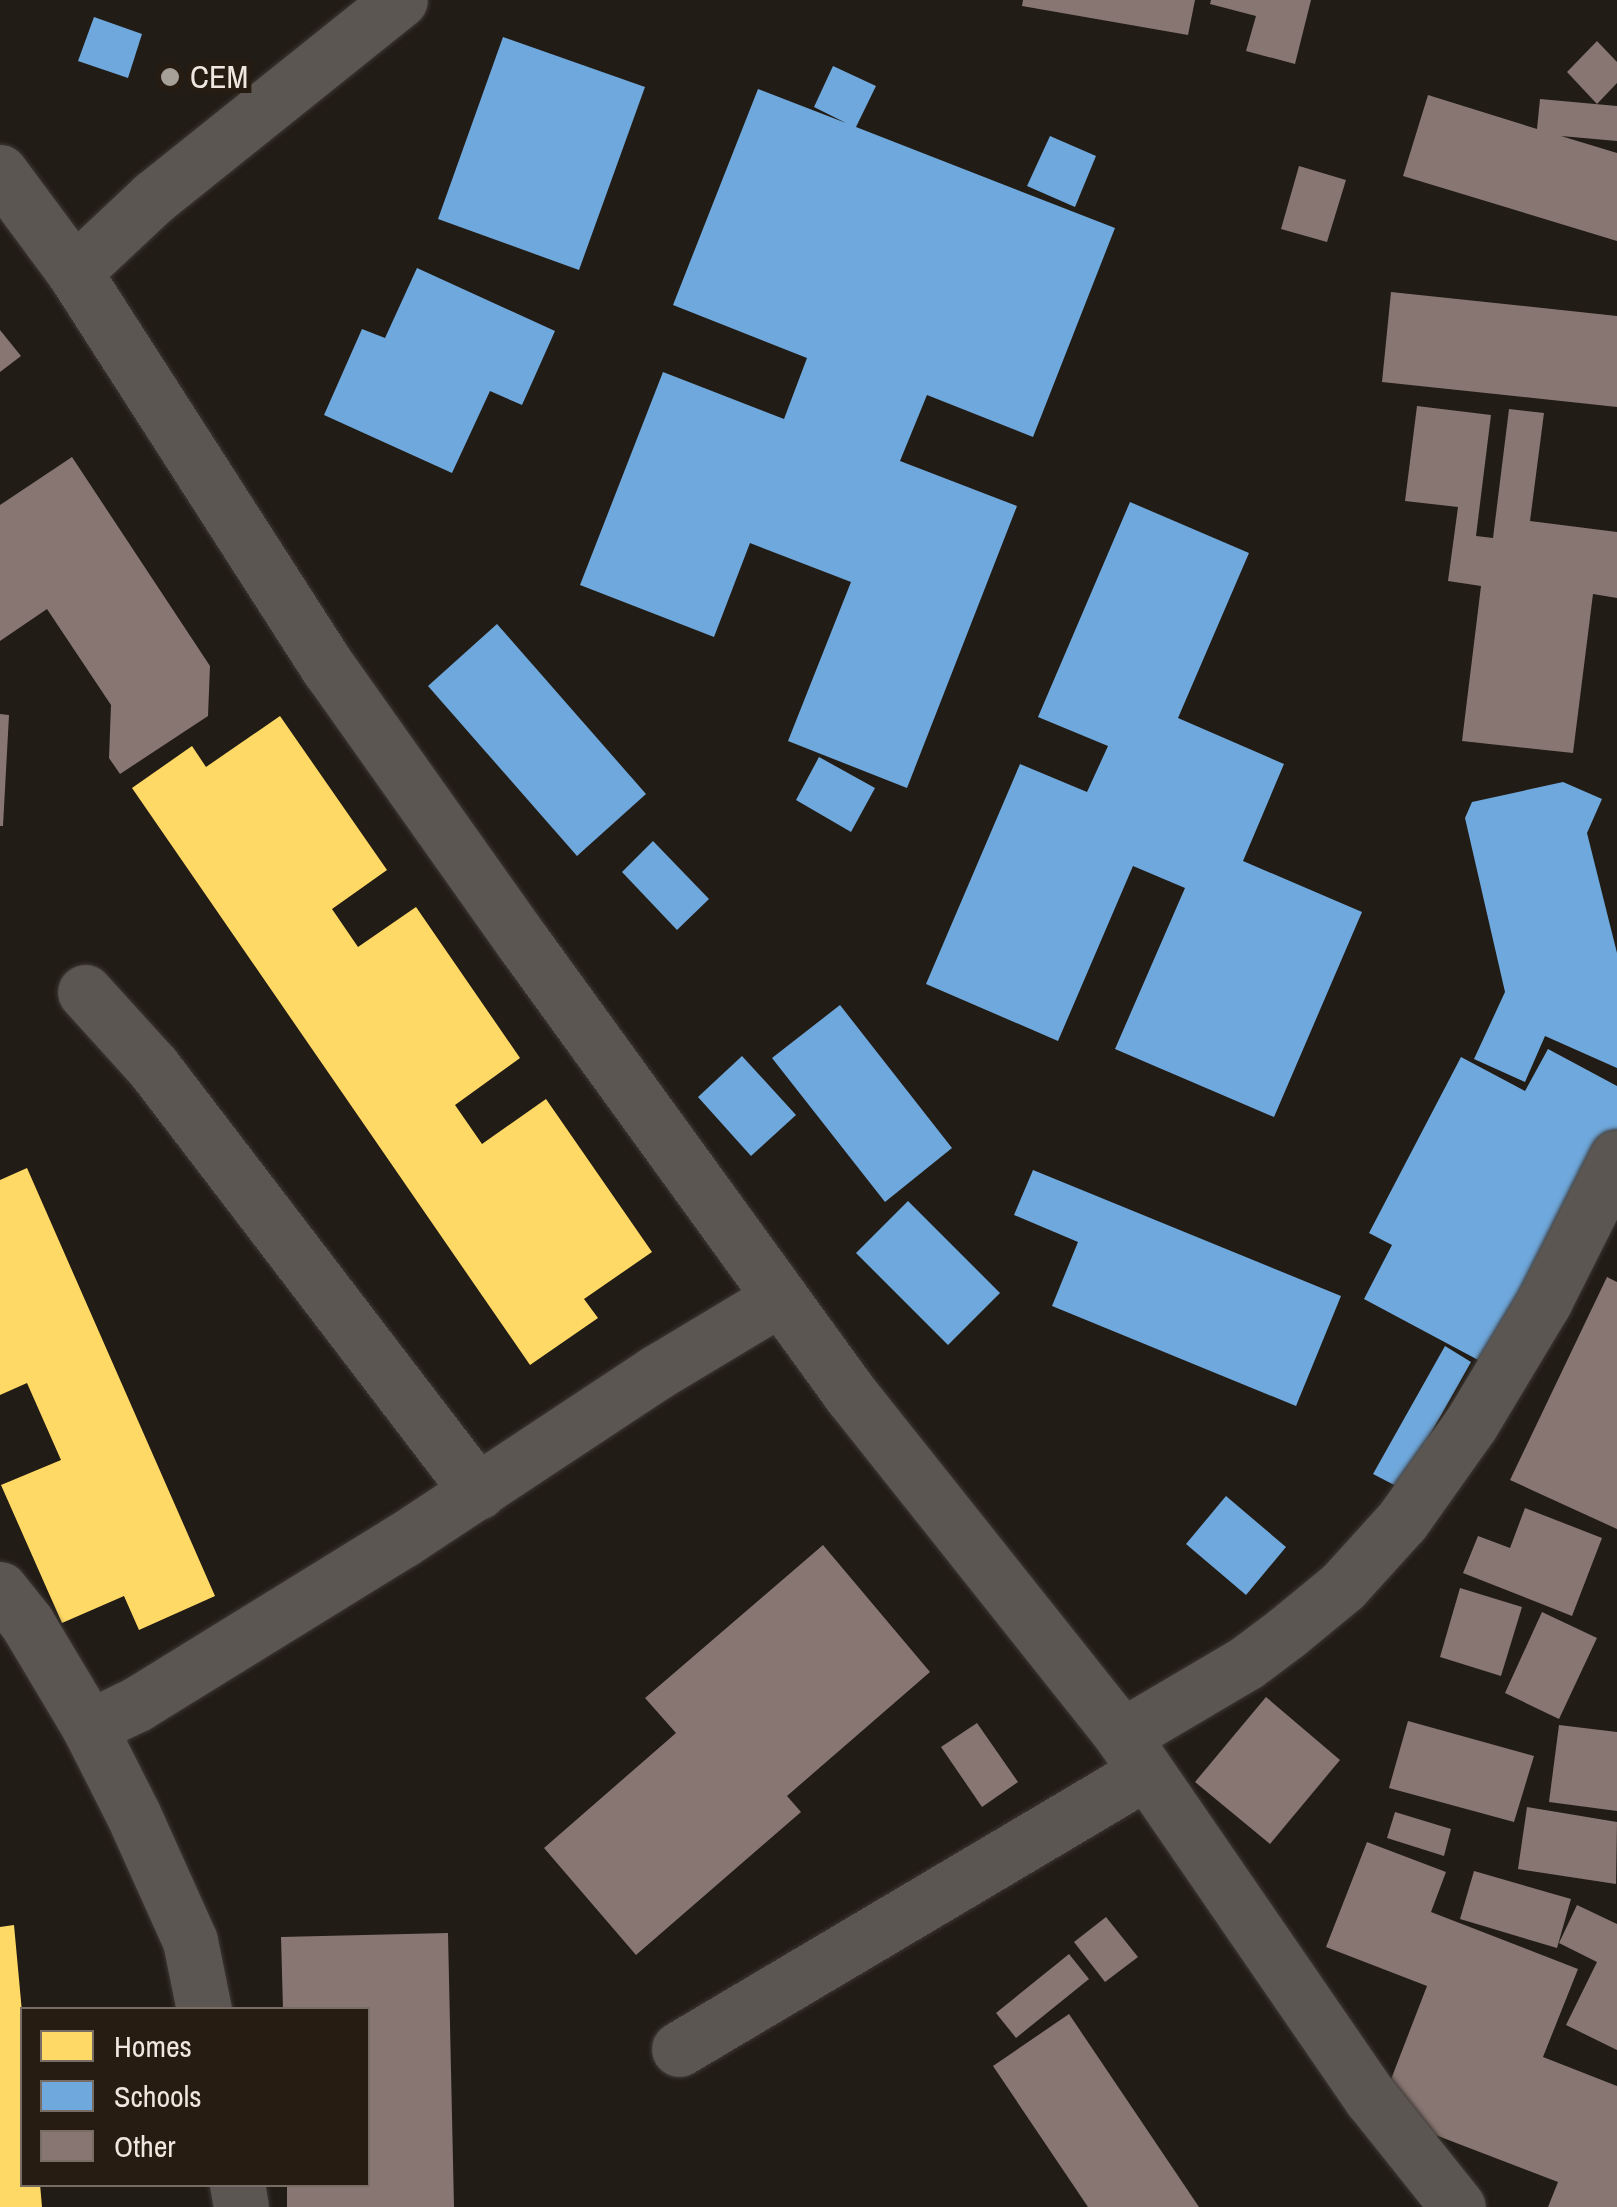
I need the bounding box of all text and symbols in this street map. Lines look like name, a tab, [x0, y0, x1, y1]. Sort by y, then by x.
place label: CEM	[190, 58, 248, 96]
marker: CEM	[159, 66, 181, 88]
legend	[20, 2007, 370, 2187]
text: Homes	[114, 2026, 192, 2066]
text: Schools	[114, 2076, 202, 2116]
text: Other	[114, 2126, 176, 2166]

